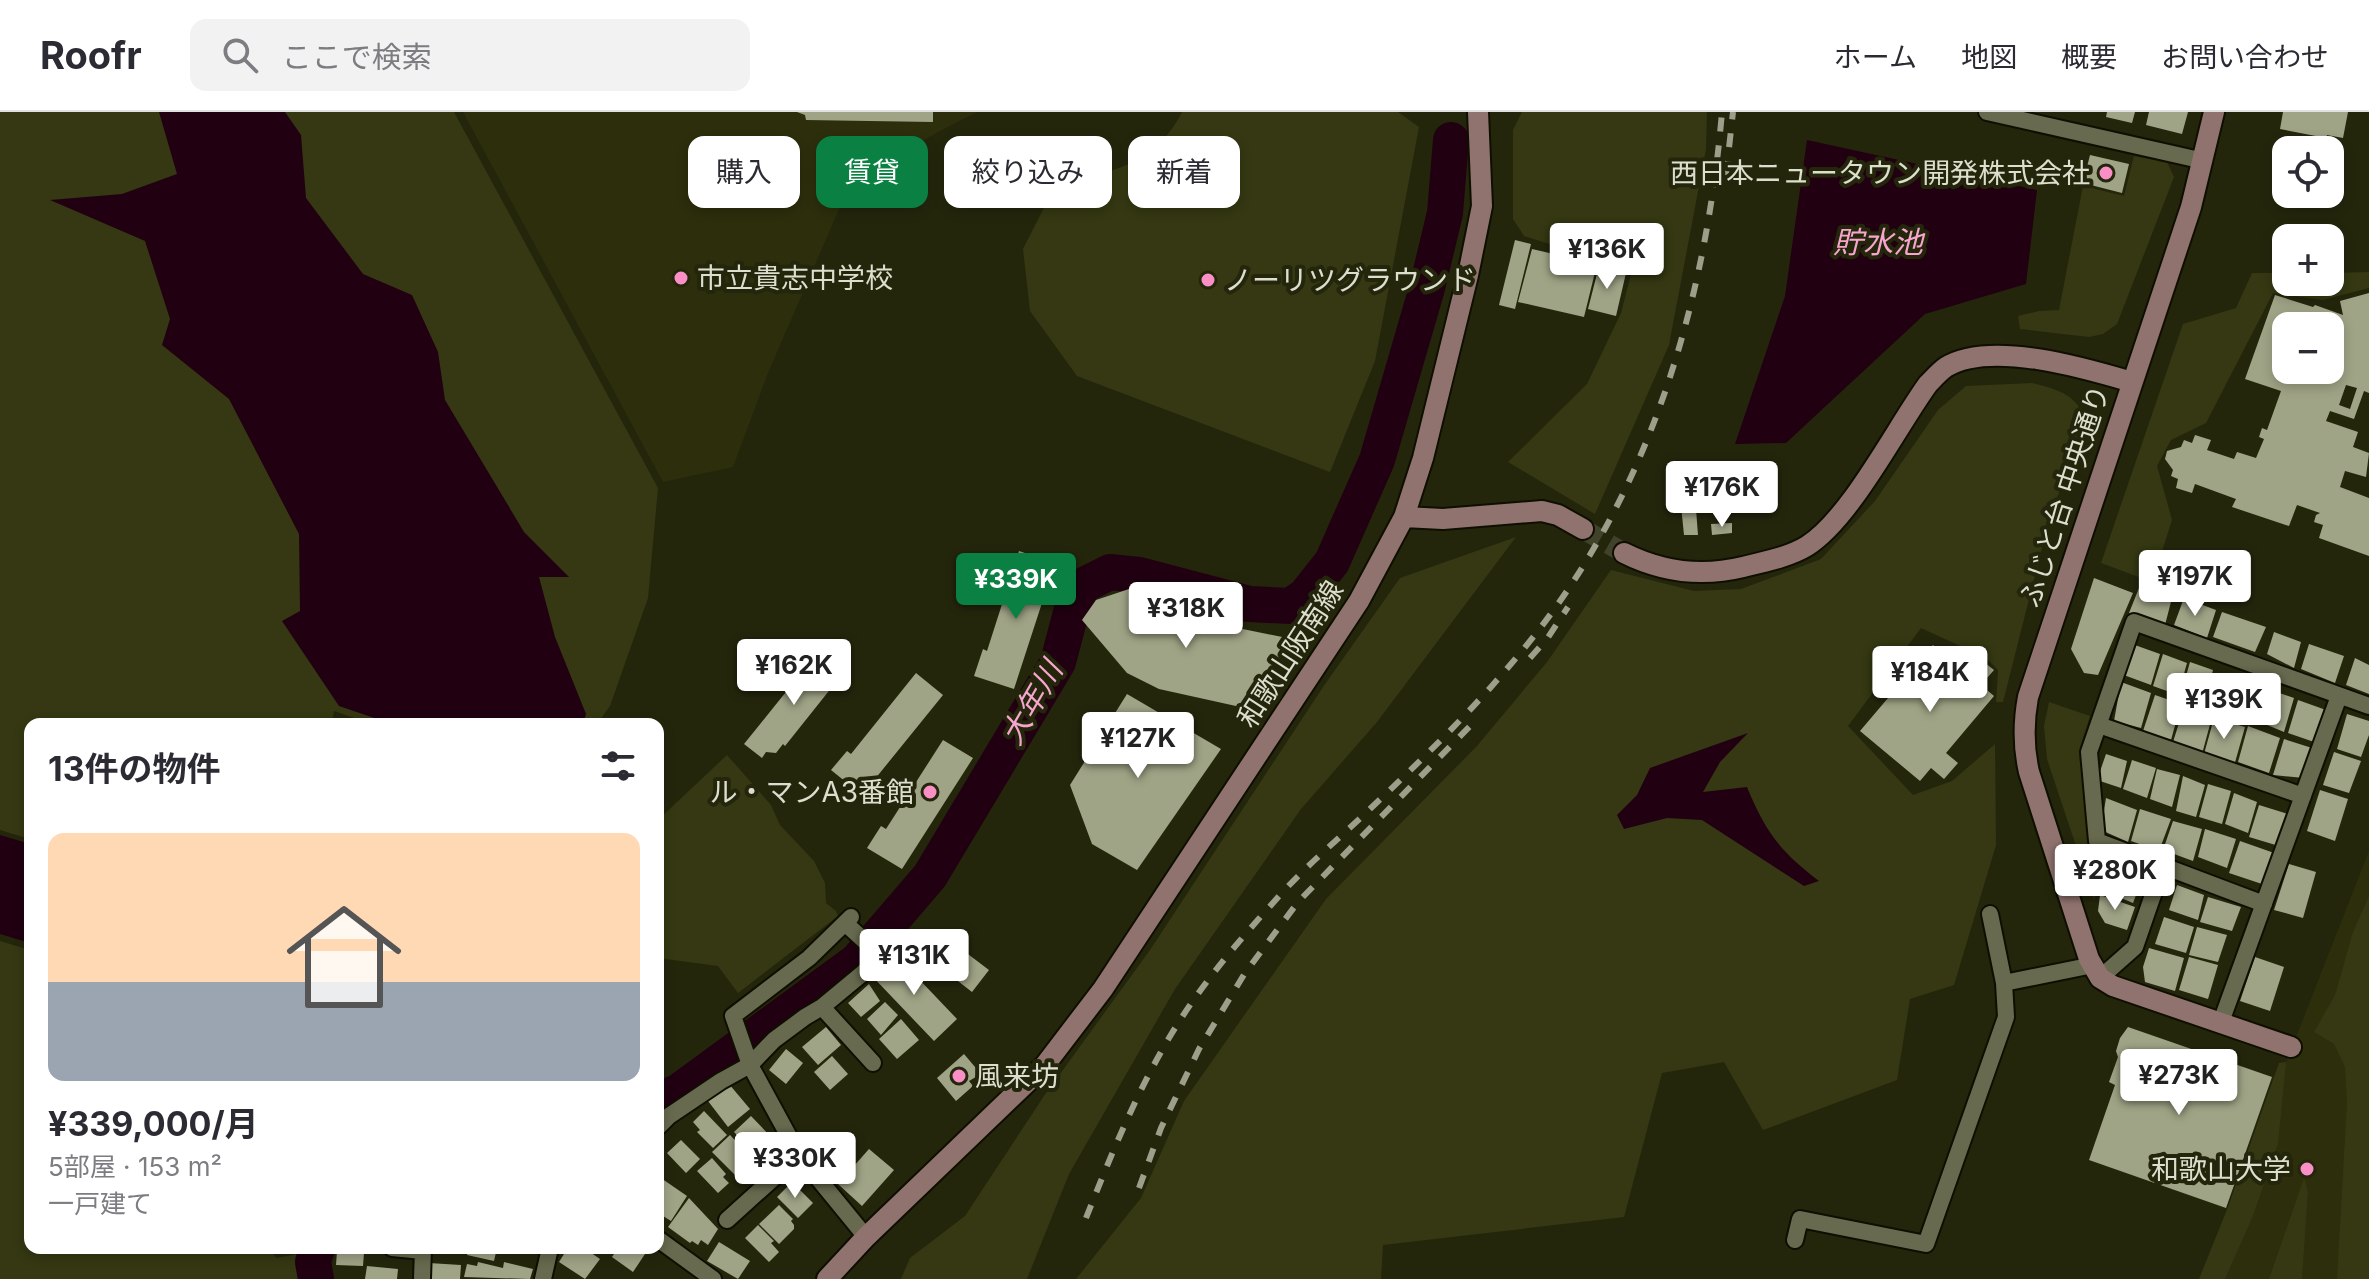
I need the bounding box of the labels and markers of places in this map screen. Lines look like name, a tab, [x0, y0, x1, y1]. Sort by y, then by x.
place label: 西日本ニュータウン開発株式会社	[1670, 156, 2090, 190]
marker: 西日本ニュータウン開発株式会社	[2097, 164, 2115, 182]
pin: ¥136K	[1551, 223, 1663, 291]
place label: 市立貴志中学校	[697, 261, 893, 295]
place label: ノーリツグラウンド	[1224, 263, 1476, 297]
marker: 市立貴志中学校	[672, 269, 690, 287]
marker: ノーリツグラウンド	[1199, 271, 1217, 289]
pin: ¥176K	[1666, 461, 1778, 529]
pin: ¥197K	[2139, 550, 2251, 618]
pin: ¥339K	[960, 553, 1072, 621]
pin: ¥318K	[1130, 582, 1242, 650]
pin: ¥162K	[738, 639, 850, 707]
pin: ¥184K	[1874, 646, 1986, 714]
pin: ¥139K	[2168, 673, 2280, 741]
pin: ¥127K	[1082, 712, 1194, 780]
place label: ル・マンA3番館	[709, 775, 914, 809]
marker: ル・マンA3番館	[921, 783, 939, 801]
pin: ¥280K	[2059, 844, 2171, 912]
pin: ¥131K	[858, 929, 970, 997]
pin: ¥273K	[2123, 1049, 2235, 1117]
place label: 風来坊	[975, 1059, 1059, 1093]
marker: 風来坊	[950, 1067, 968, 1085]
pin: ¥330K	[739, 1132, 851, 1200]
place label: 和歌山大学	[2151, 1152, 2291, 1186]
marker: 和歌山大学	[2298, 1160, 2316, 1178]

